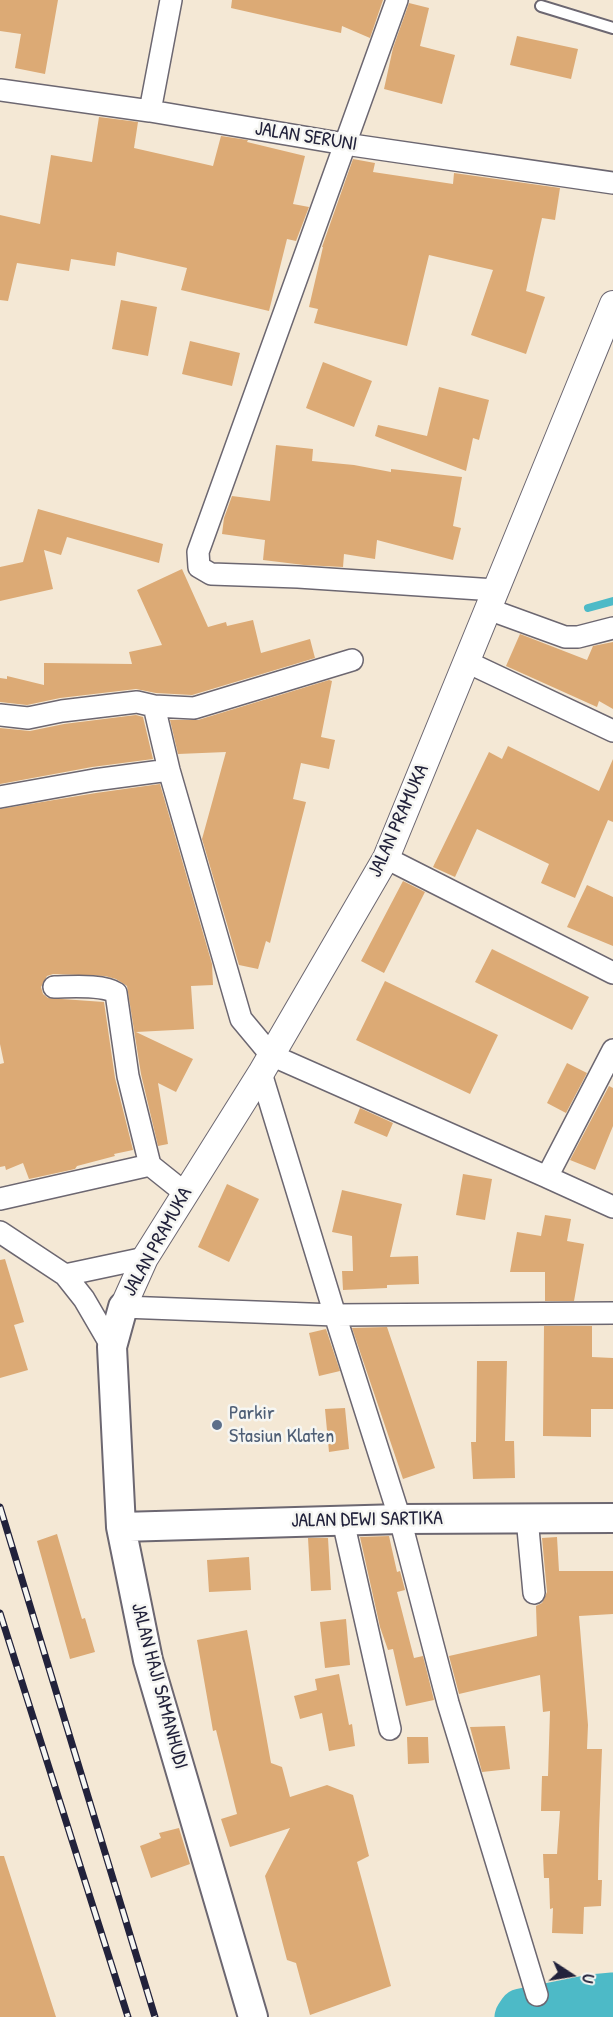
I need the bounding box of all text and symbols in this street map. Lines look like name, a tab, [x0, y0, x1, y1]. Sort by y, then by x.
street label: JALAN SERUNI	[253, 117, 359, 157]
street label: JALAN PRAMUKA	[363, 761, 435, 881]
street label: JALAN PRAMUKA	[118, 1183, 198, 1301]
place label: Parkir Stasiun Klaten	[229, 1402, 334, 1449]
marker: Parkir Stasiun Klaten	[210, 1418, 224, 1432]
street label: JALAN DEWI SARTIKA	[291, 1507, 443, 1533]
street label: JALAN HAJI SAMANHUDI	[125, 1600, 193, 1772]
north arrow	[541, 1945, 601, 2005]
text: U	[577, 1972, 600, 1985]

